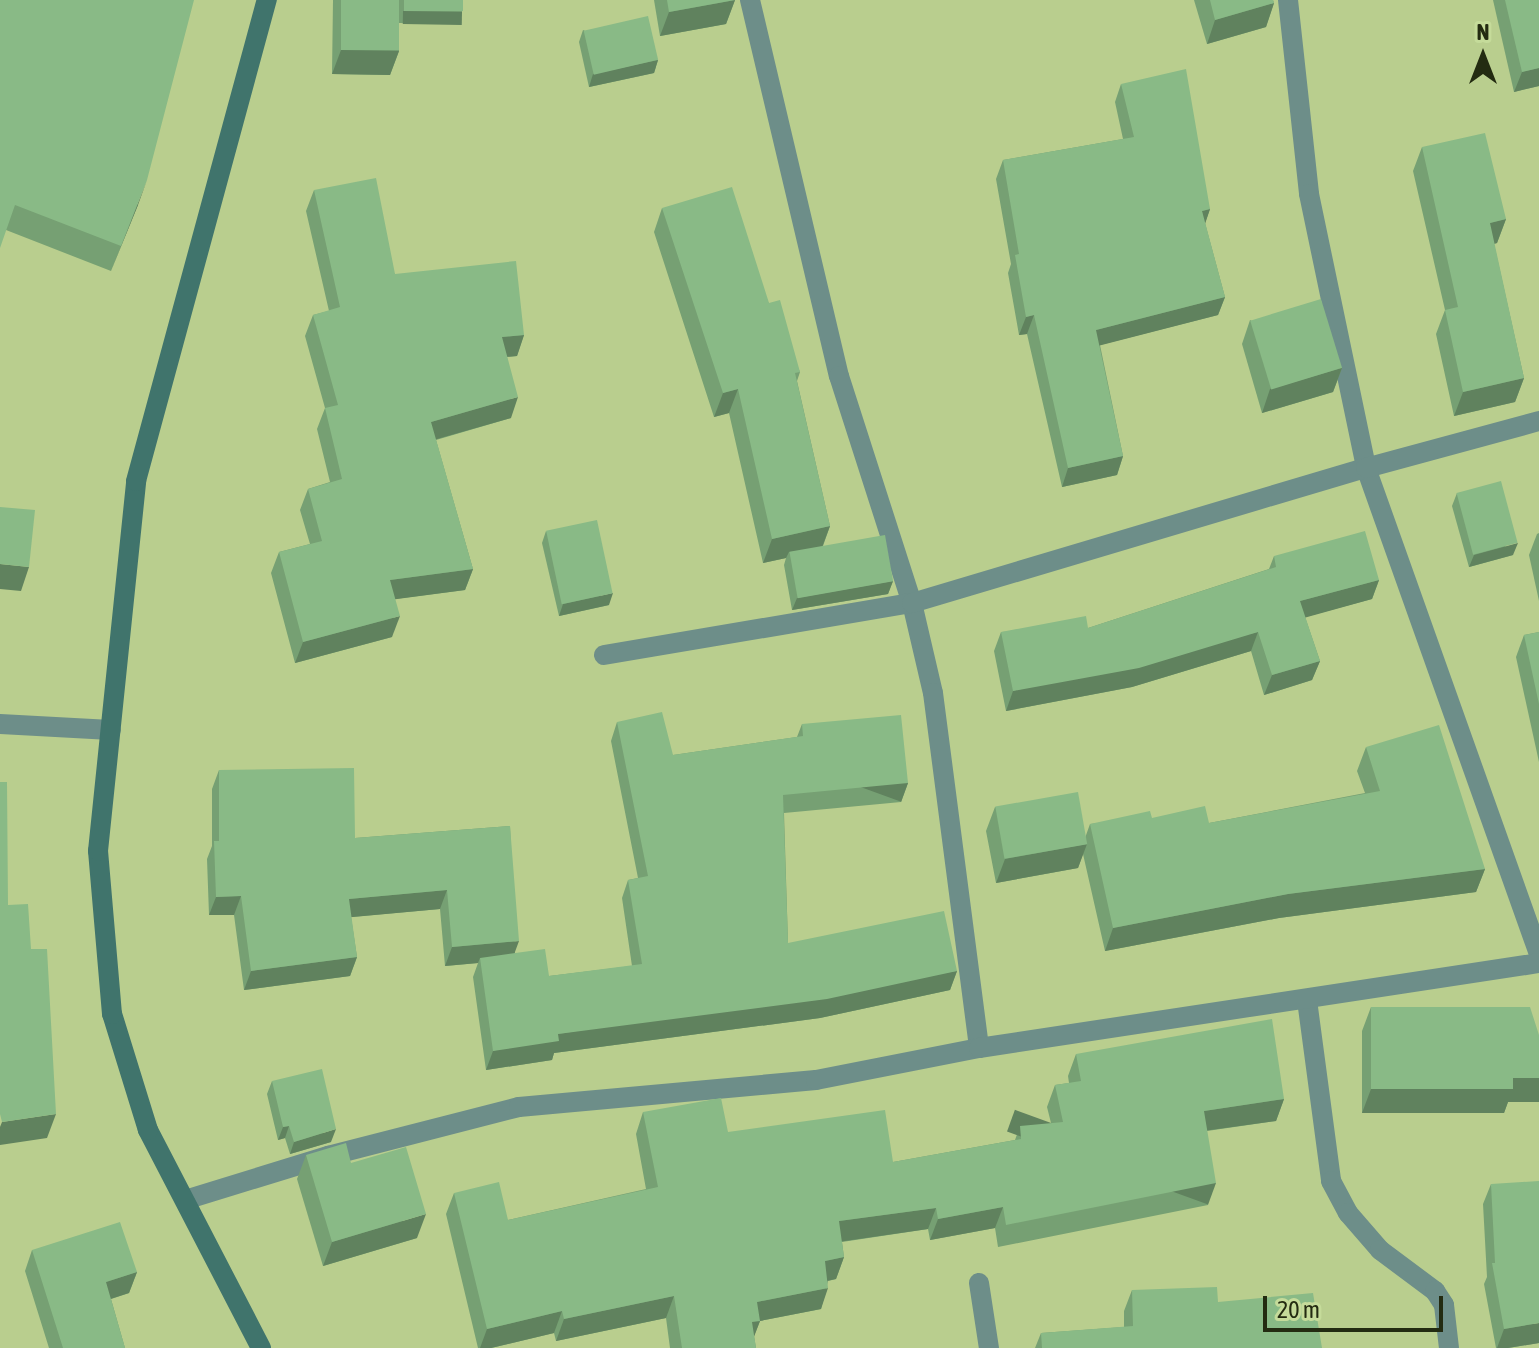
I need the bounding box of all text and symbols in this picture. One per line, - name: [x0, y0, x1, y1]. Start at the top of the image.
- north arrow: [1443, 16, 1523, 96]
- text: N: [1477, 19, 1489, 45]
- scale bar: [1267, 1280, 1447, 1330]
- text: 20 m: [1277, 1296, 1320, 1323]

